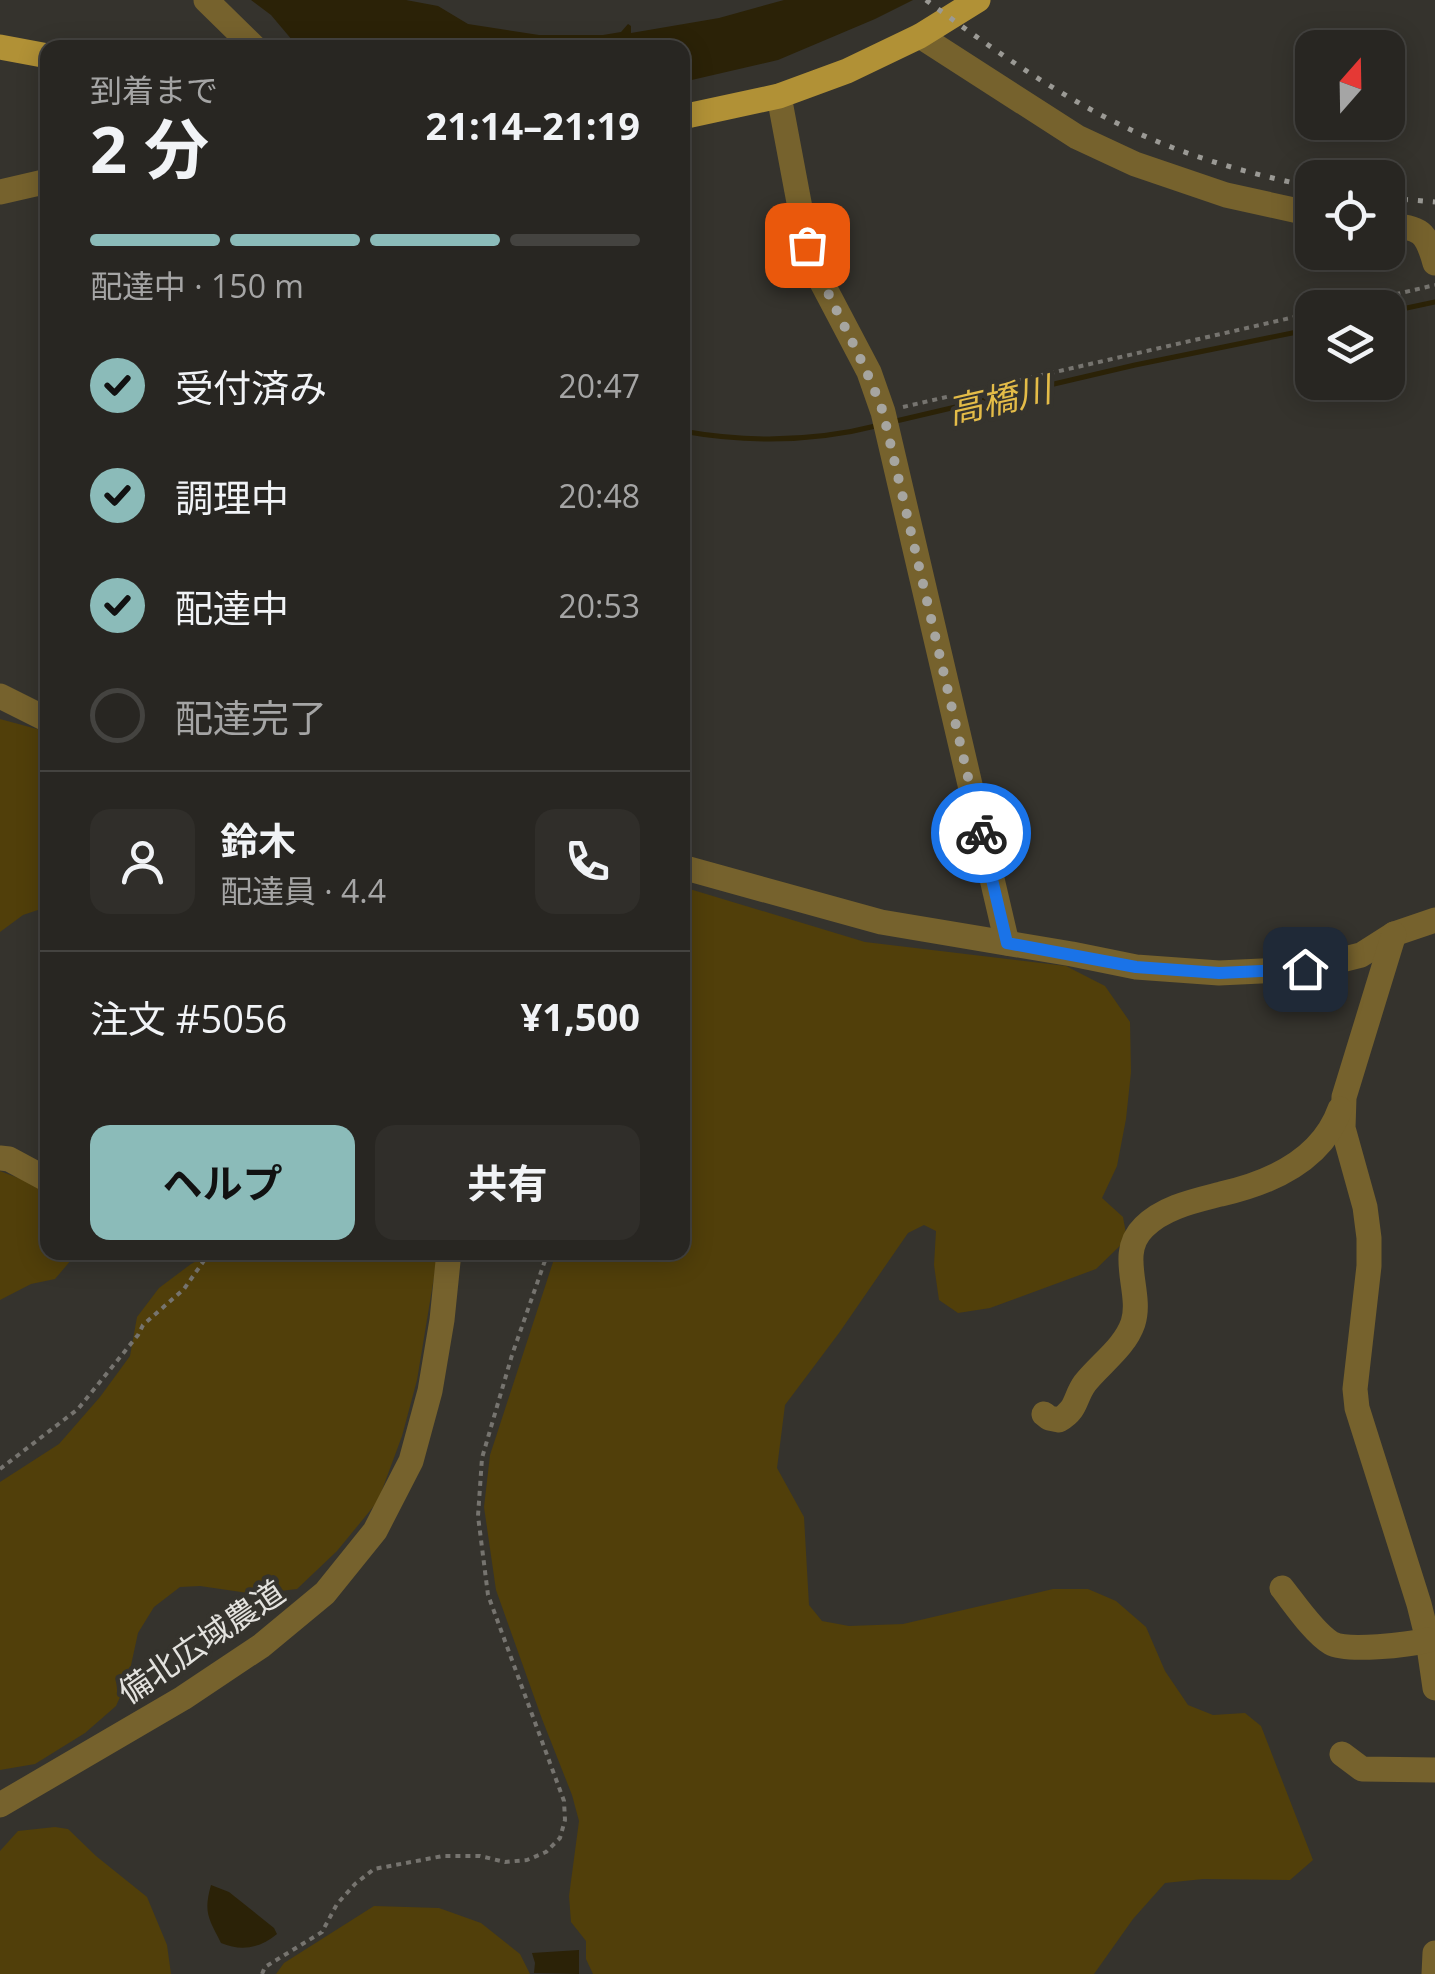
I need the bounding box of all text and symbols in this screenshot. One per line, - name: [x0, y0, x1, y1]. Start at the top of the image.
- north arrow: [1295, 30, 1405, 140]
- map controls: [1295, 30, 1405, 400]
- text: 到着まで: [90, 68, 218, 111]
- text: 21:14–21:19: [426, 99, 640, 151]
- text: 2 分: [90, 104, 209, 192]
- button: locate: [1295, 160, 1405, 270]
- pin: [765, 203, 850, 288]
- icon: bag: [780, 218, 835, 273]
- text: 配達中 · 150 m: [90, 264, 304, 307]
- button: layers: [1295, 290, 1405, 400]
- icon: check: [90, 358, 145, 413]
- text: 受付済み: [175, 361, 327, 413]
- water label: 高橋川: [943, 363, 1059, 434]
- text: 20:47: [558, 364, 640, 407]
- icon: check: [90, 468, 145, 523]
- text: 調理中: [175, 471, 289, 523]
- text: 20:48: [558, 474, 640, 517]
- icon: check: [90, 578, 145, 633]
- text: 配達中: [175, 581, 289, 633]
- text: 20:53: [558, 584, 640, 627]
- text: 配達完了: [175, 691, 327, 743]
- courier: [931, 783, 1031, 883]
- icon: bike: [954, 806, 1009, 861]
- button: person: [90, 809, 195, 914]
- button: phone: [535, 809, 640, 914]
- text: 鈴木: [220, 814, 296, 866]
- text: 配達員 · 4.4: [220, 869, 386, 912]
- pin: [1263, 927, 1348, 1012]
- icon: home: [1278, 942, 1333, 997]
- text: ¥1,500: [521, 990, 640, 1042]
- text: 注文 #5056: [90, 992, 287, 1044]
- button: ヘルプ: [90, 1125, 355, 1240]
- button: 共有: [375, 1125, 640, 1240]
- street label: 備北広域農道: [109, 1569, 293, 1713]

